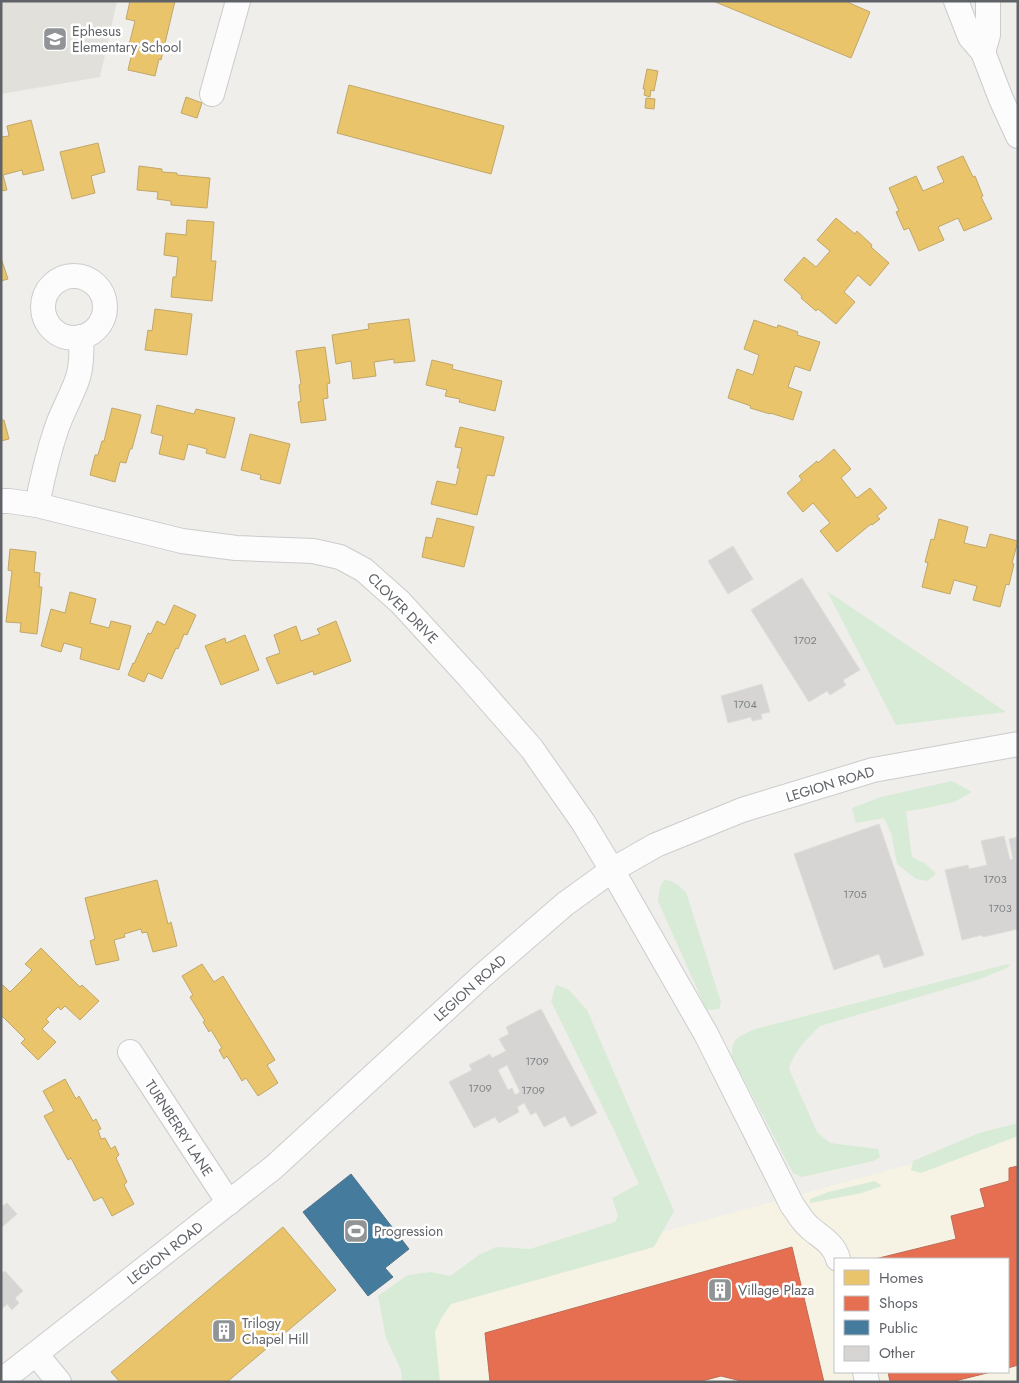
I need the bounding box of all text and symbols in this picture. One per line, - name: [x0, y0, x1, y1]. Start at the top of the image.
- place label: Ephesus Elementary School: [72, 21, 182, 57]
- school or university icon: Ephesus Elementary School: [42, 26, 68, 52]
- street label: CLOVER DRIVE: [363, 568, 443, 648]
- house number: 1702: [793, 632, 817, 648]
- house number: 1704: [733, 696, 757, 712]
- street label: LEGION ROAD: [783, 761, 877, 807]
- house number: 1703: [983, 871, 1007, 887]
- house number: 1705: [843, 886, 867, 902]
- house number: 1703: [988, 900, 1012, 916]
- street label: LEGION ROAD: [429, 950, 511, 1026]
- house number: 1709: [525, 1053, 549, 1069]
- street label: TURNBERRY LANE: [140, 1076, 218, 1180]
- house number: 1709: [468, 1080, 492, 1096]
- house number: 1709: [521, 1082, 545, 1098]
- street label: LEGION ROAD: [123, 1217, 207, 1289]
- sports icon: Progression: [343, 1218, 369, 1244]
- place label: Progression: [374, 1221, 443, 1241]
- legend: [834, 1258, 1009, 1373]
- text: Homes: [879, 1267, 923, 1289]
- building icon: Village Plaza: [707, 1277, 733, 1303]
- place label: Village Plaza: [738, 1280, 814, 1300]
- text: Shops: [879, 1292, 918, 1314]
- place label: Trilogy Chapel Hill: [242, 1313, 308, 1349]
- text: Public: [879, 1317, 918, 1339]
- building icon: Trilogy Chapel Hill: [211, 1318, 237, 1344]
- text: Other: [879, 1342, 916, 1364]

